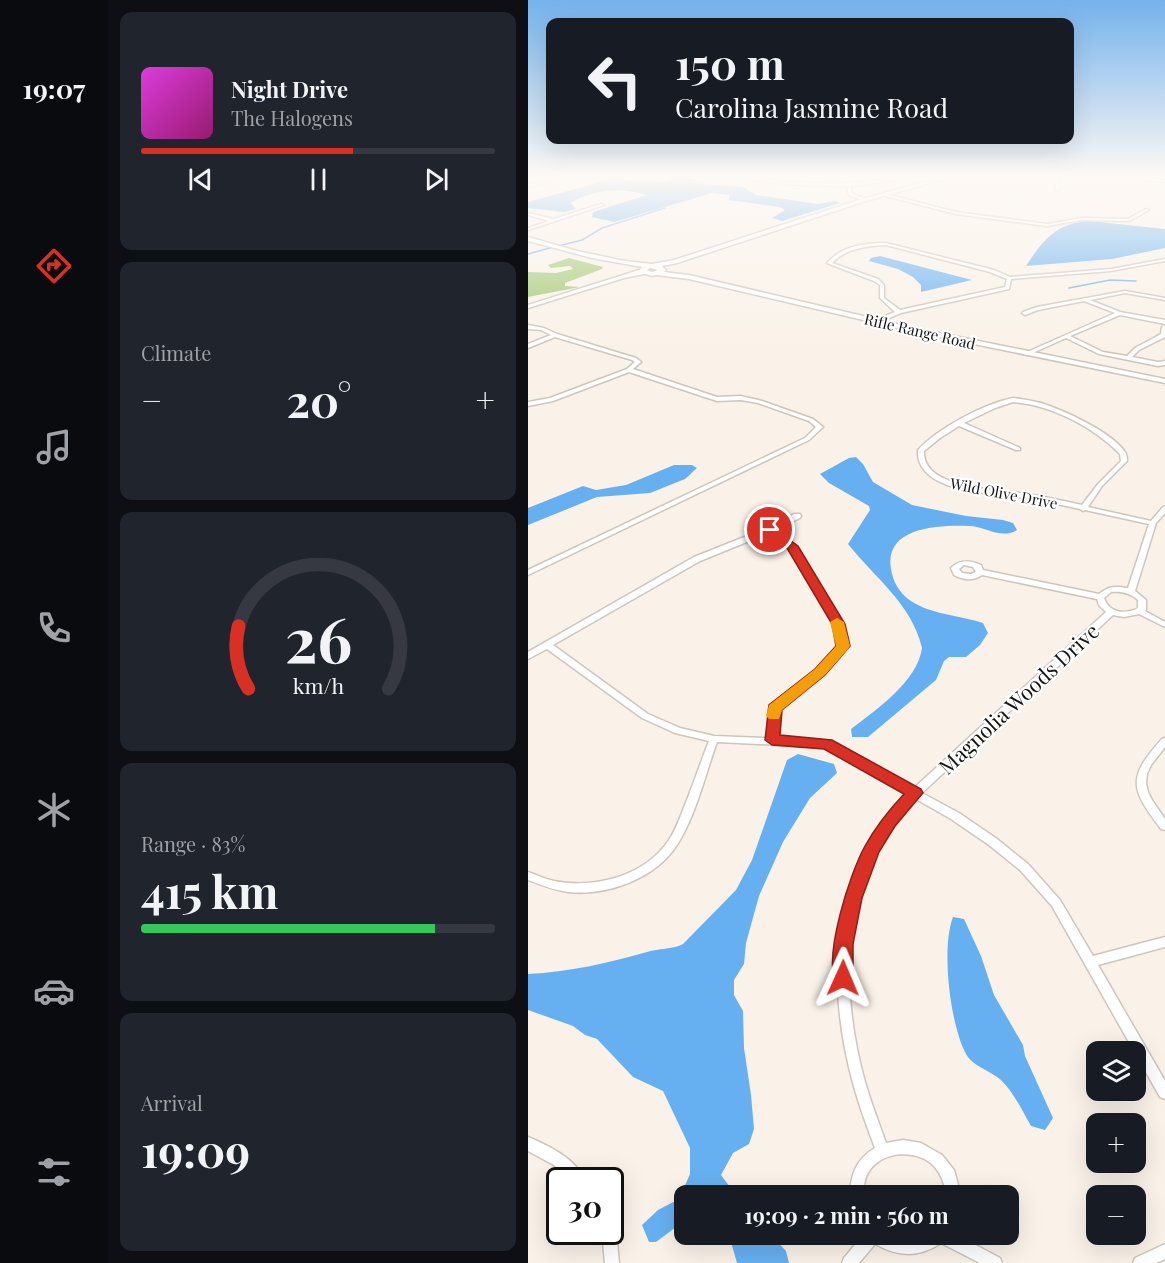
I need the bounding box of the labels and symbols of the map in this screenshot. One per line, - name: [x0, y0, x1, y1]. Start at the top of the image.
- street label: Rifle Range Road: [862, 308, 978, 354]
- street label: Wild Olive Drive: [948, 473, 1059, 513]
- pin: [744, 504, 795, 555]
- street label: Magnolia Woods Drive: [932, 616, 1104, 780]
- position arrow: [811, 946, 875, 1010]
- speed limit sign: 30: [546, 1167, 624, 1245]

